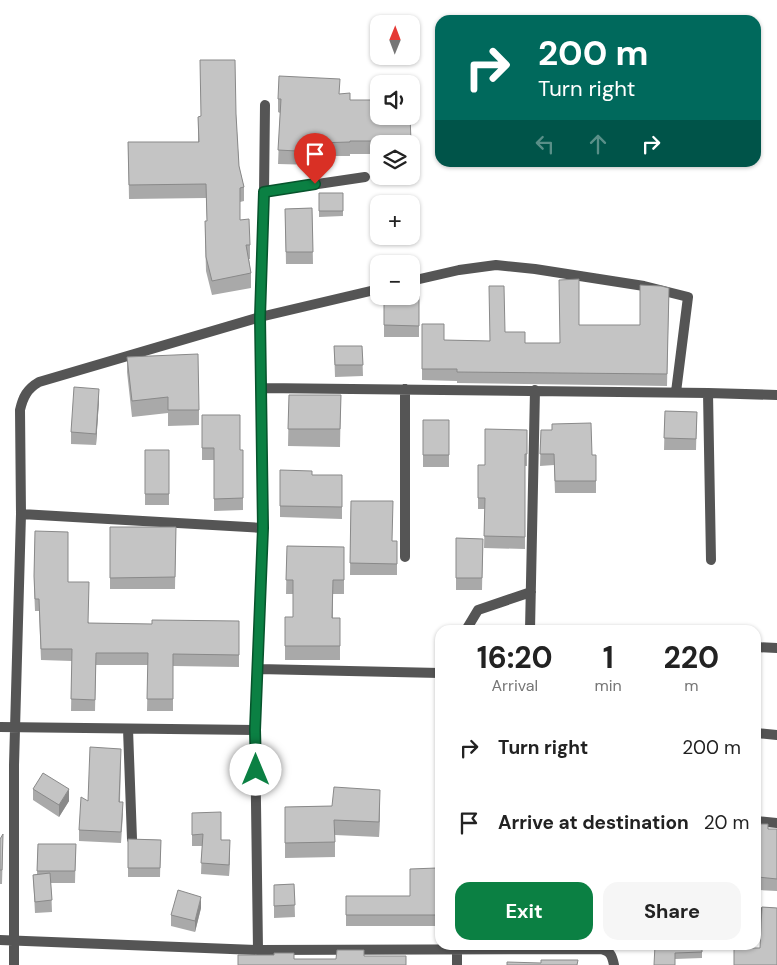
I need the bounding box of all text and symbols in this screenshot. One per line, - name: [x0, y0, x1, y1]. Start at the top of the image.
- north arrow: [370, 15, 420, 65]
- map controls: [370, 15, 420, 305]
- text: 200 m: [538, 30, 649, 76]
- icon: right: [455, 35, 520, 100]
- text: Turn right: [538, 74, 635, 103]
- button: sound: [370, 75, 420, 125]
- icon: left: [531, 130, 559, 158]
- icon: ahead: [584, 130, 612, 158]
- icon: right: [637, 130, 665, 158]
- pin: [294, 133, 336, 184]
- button: layers: [370, 135, 420, 185]
- icon: arrive: [301, 140, 329, 168]
- button: +: [370, 195, 420, 245]
- button: −: [370, 255, 420, 305]
- text: 16:20: [477, 638, 553, 677]
- text: 1: [603, 638, 614, 677]
- text: 220: [664, 638, 719, 677]
- text: Arrival: [491, 675, 538, 696]
- text: min: [594, 675, 622, 696]
- text: m: [684, 675, 698, 696]
- icon: right: [455, 734, 483, 762]
- text: Turn right: [498, 735, 588, 760]
- text: 200 m: [682, 735, 741, 760]
- position arrow: [229, 743, 281, 795]
- icon: arrive: [455, 809, 483, 837]
- text: Arrive at destination: [498, 810, 689, 835]
- text: 20 m: [704, 810, 750, 835]
- button: Exit: [455, 882, 593, 940]
- button: Share: [603, 882, 741, 940]

